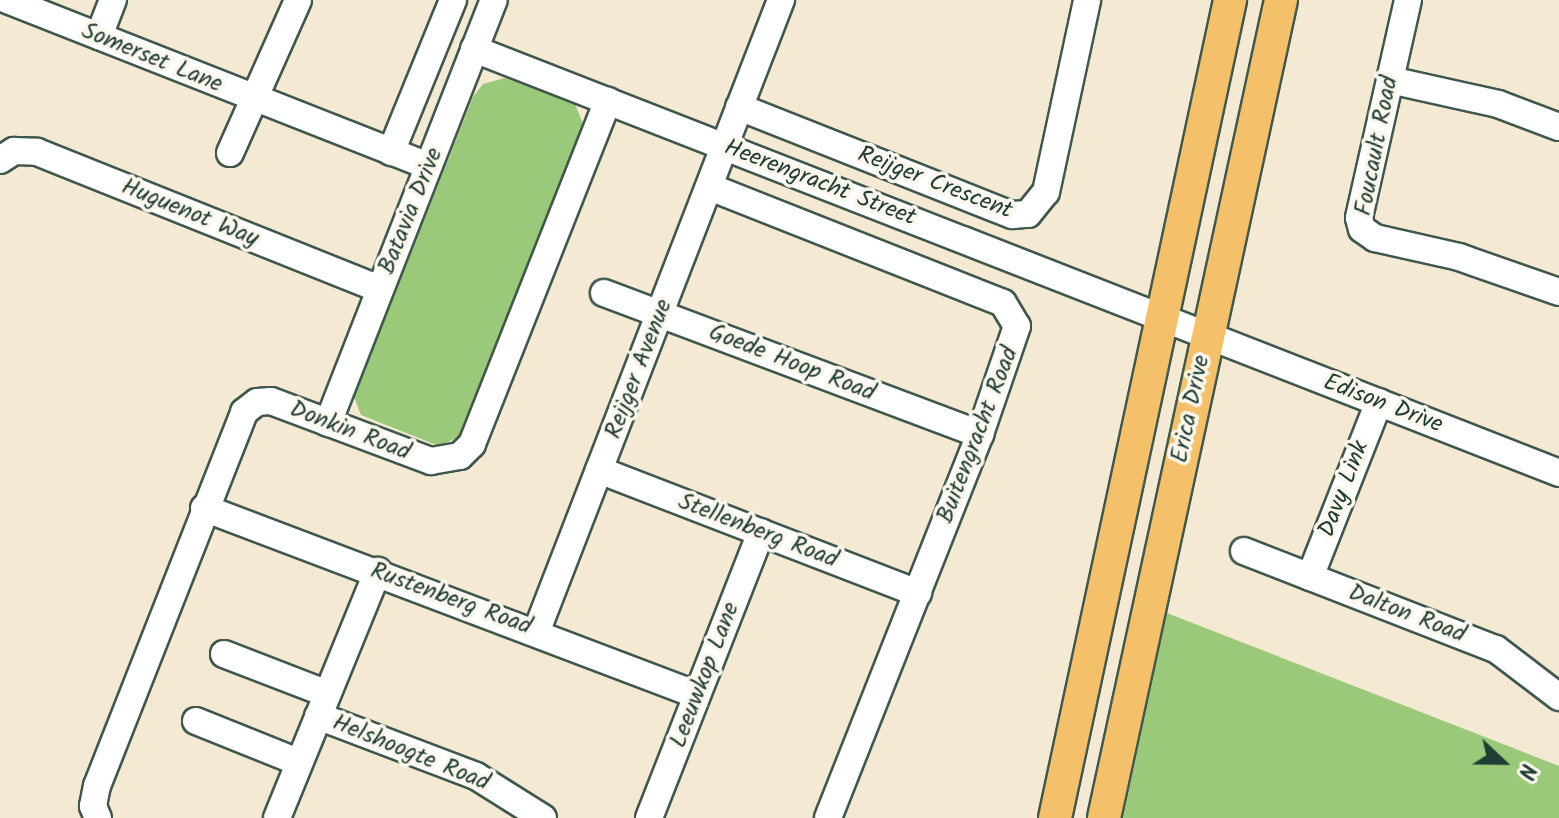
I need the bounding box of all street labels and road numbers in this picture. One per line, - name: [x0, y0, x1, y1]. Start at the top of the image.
- street label: Somerset Lane: [77, 17, 227, 99]
- street label: Foucault Road: [1349, 74, 1405, 218]
- street label: Heerengracht Street: [720, 133, 920, 233]
- street label: Reijger Crescent: [854, 140, 1016, 226]
- street label: Batavia Drive: [373, 144, 449, 278]
- street label: Huguenot Way: [117, 172, 263, 254]
- street label: Reijger Avenue: [599, 295, 679, 443]
- street label: Goede Hoop Road: [705, 318, 879, 408]
- street label: Buitengracht Road: [931, 343, 1025, 527]
- street label: Erica Drive: [1166, 353, 1216, 465]
- street label: Edison Drive: [1319, 368, 1447, 440]
- street label: Donkin Road: [286, 395, 414, 467]
- street label: Davy Link: [1313, 437, 1375, 541]
- street label: Stellenberg Road: [674, 487, 842, 575]
- street label: Rustenberg Road: [367, 557, 535, 641]
- street label: Dalton Road: [1344, 578, 1470, 650]
- street label: Leeuwkop Lane: [664, 598, 746, 752]
- street label: Helshoogte Road: [328, 708, 494, 798]

